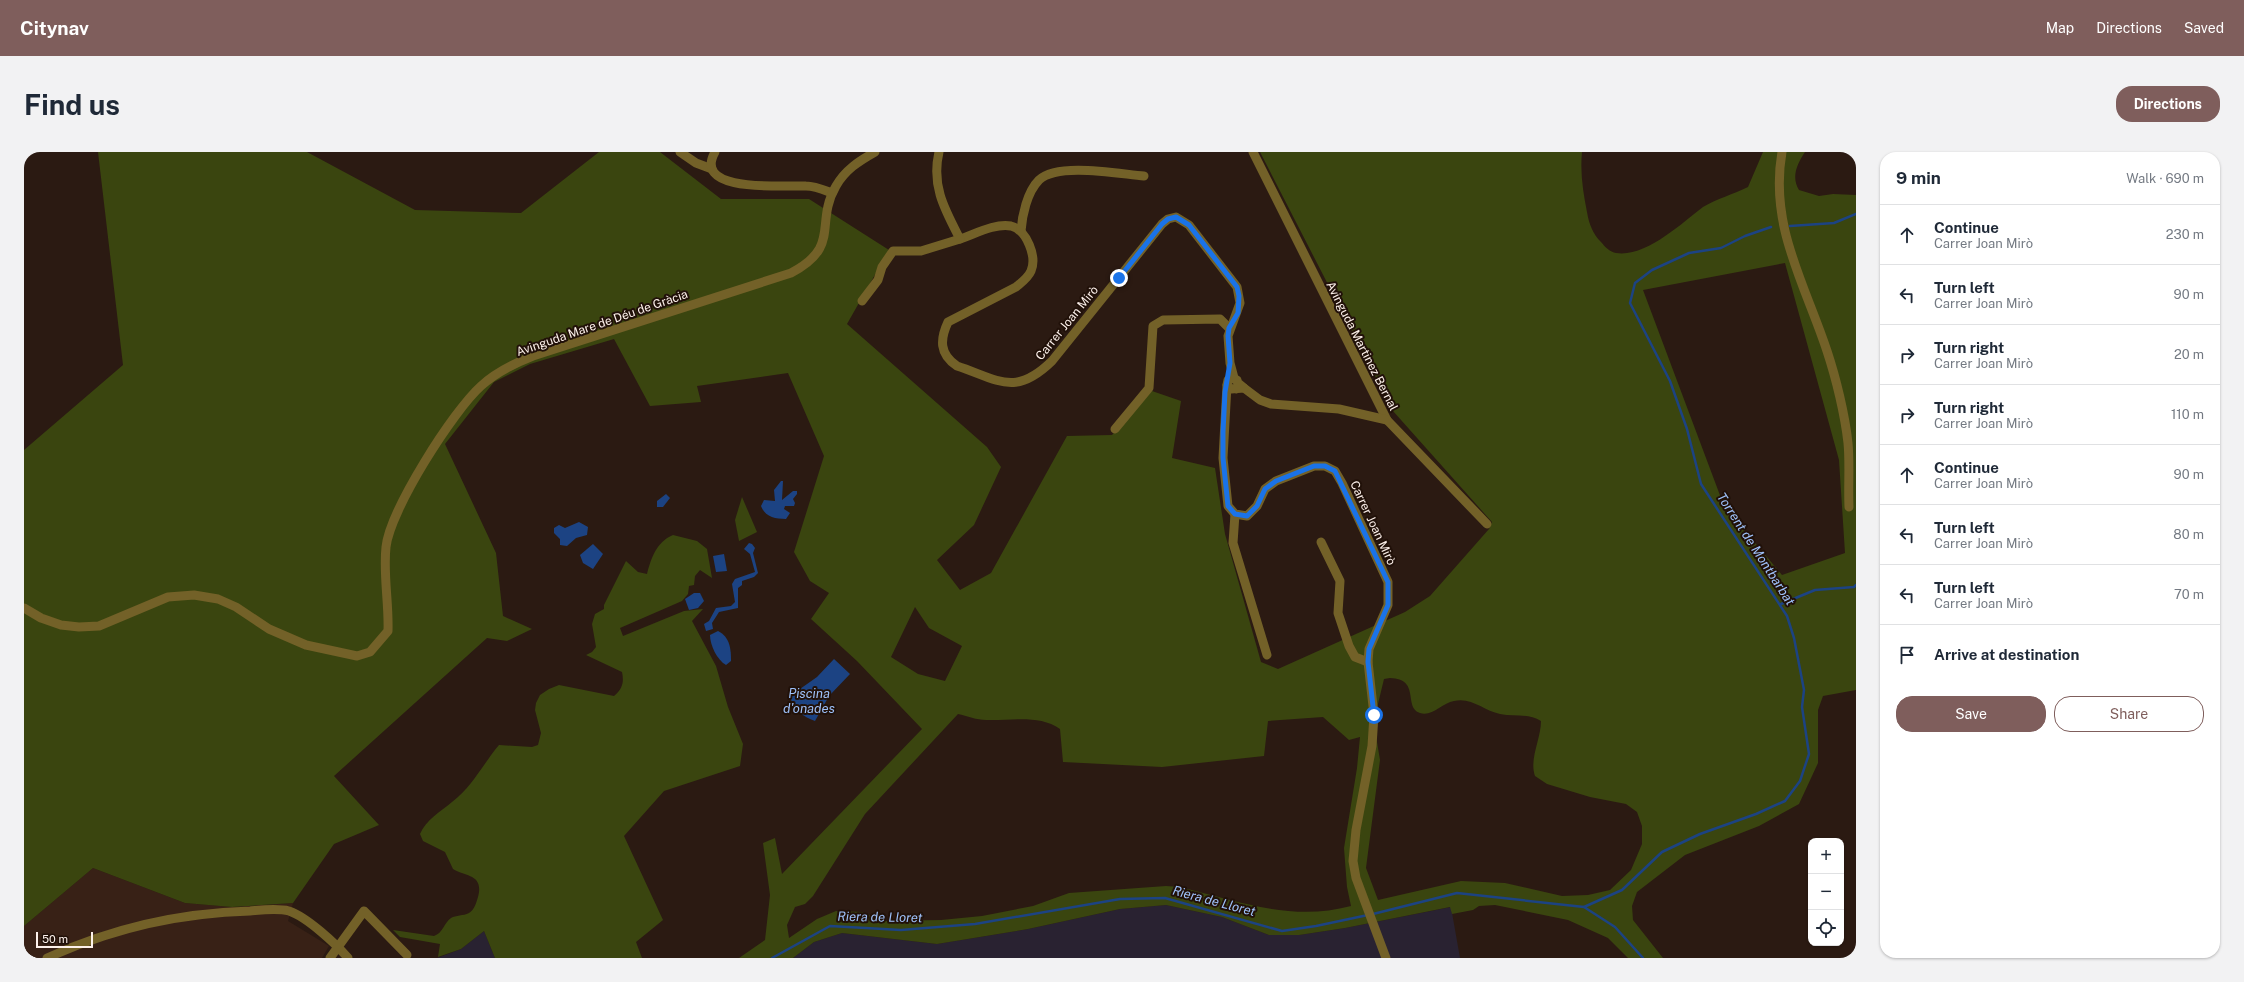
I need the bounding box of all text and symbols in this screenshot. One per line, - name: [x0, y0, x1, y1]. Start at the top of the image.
- text: Citynav: [20, 17, 89, 39]
- text: Map: [2046, 20, 2074, 36]
- text: Directions: [2096, 20, 2162, 36]
- text: Saved: [2184, 20, 2224, 36]
- button: Directions: [2116, 86, 2220, 122]
- text: Find us: [24, 88, 120, 121]
- text: 9 min: [1896, 168, 1941, 188]
- text: Walk · 690 m: [2126, 171, 2204, 186]
- text: Continue: [1934, 219, 1999, 236]
- icon: ahead: [1896, 224, 1918, 246]
- text: 230 m: [2166, 227, 2204, 242]
- text: Carrer Joan Mirò: [1934, 236, 2033, 251]
- route end: [1110, 269, 1128, 287]
- street label: Avinguda Martinez Bernal: [1323, 279, 1401, 413]
- text: Turn left: [1934, 279, 1995, 296]
- street label: Carrer Joan Mirò: [1033, 283, 1101, 363]
- icon: left: [1896, 284, 1918, 306]
- street label: Avinguda Mare de Déu de Gràcia: [514, 287, 690, 359]
- text: 90 m: [2174, 287, 2204, 302]
- text: Carrer Joan Mirò: [1934, 296, 2033, 311]
- text: Turn right: [1934, 339, 2004, 356]
- icon: right: [1896, 344, 1918, 366]
- text: 20 m: [2174, 347, 2204, 362]
- text: Carrer Joan Mirò: [1934, 356, 2033, 371]
- text: Turn right: [1934, 399, 2004, 416]
- icon: right: [1896, 404, 1918, 426]
- text: 110 m: [2171, 407, 2204, 422]
- text: Carrer Joan Mirò: [1934, 416, 2033, 431]
- text: Continue: [1934, 459, 1999, 476]
- icon: ahead: [1896, 464, 1918, 486]
- text: 90 m: [2174, 467, 2204, 482]
- text: Carrer Joan Mirò: [1934, 476, 2033, 491]
- street label: Carrer Joan Mirò: [1347, 479, 1399, 568]
- water label: Torrent de Montbarbat: [1714, 490, 1798, 608]
- text: Turn left: [1934, 519, 1995, 536]
- icon: left: [1896, 524, 1918, 546]
- text: 80 m: [2173, 527, 2204, 542]
- text: Carrer Joan Mirò: [1934, 536, 2033, 551]
- text: Turn left: [1934, 579, 1995, 596]
- icon: left: [1896, 584, 1918, 606]
- text: 70 m: [2174, 587, 2204, 602]
- text: Carrer Joan Mirò: [1934, 596, 2033, 611]
- icon: arrive: [1896, 644, 1918, 666]
- text: Arrive at destination: [1934, 646, 2079, 663]
- water label: Piscina d'onades: [783, 686, 835, 716]
- button: Save: [1896, 696, 2046, 732]
- button: Share: [2054, 696, 2204, 732]
- route start: [1365, 706, 1383, 724]
- map controls: [1808, 838, 1844, 946]
- button: +: [1808, 838, 1844, 874]
- button: −: [1808, 874, 1844, 910]
- water label: Riera de Lloret: [1171, 883, 1257, 919]
- water label: Riera de Lloret: [837, 909, 923, 925]
- button: locate: [1808, 910, 1844, 946]
- scale bar: [36, 930, 93, 949]
- text: 50 m: [42, 933, 68, 945]

